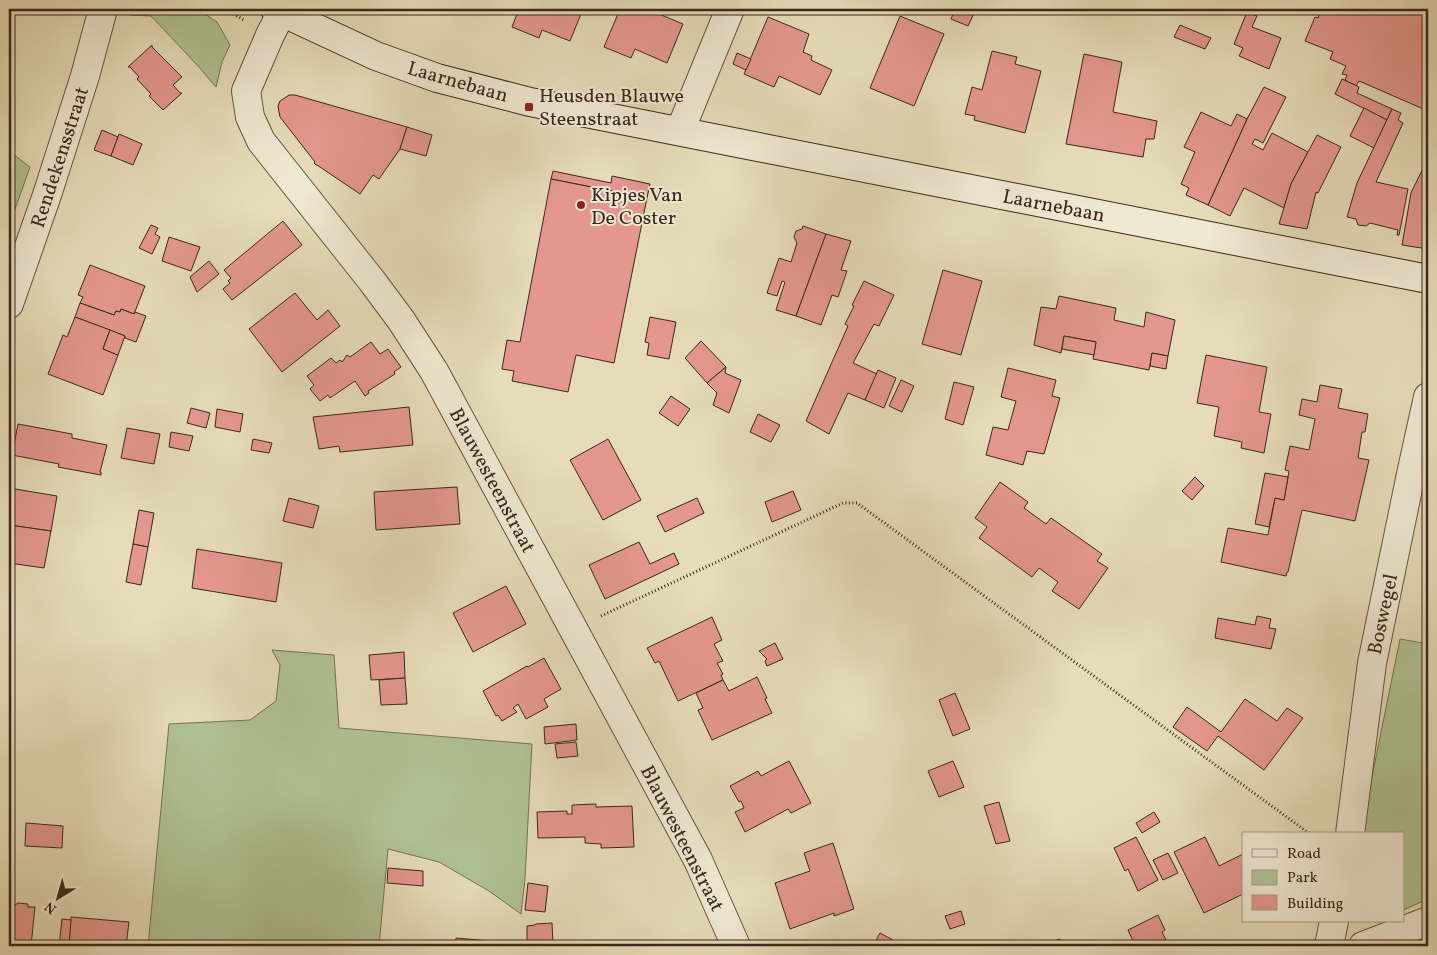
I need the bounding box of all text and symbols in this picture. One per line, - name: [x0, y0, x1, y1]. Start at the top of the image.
- street label: Laarnebaan: [404, 55, 511, 111]
- place label: Heusden Blauwe Steenstraat: [539, 83, 684, 134]
- street label: Rendekensstraat: [25, 84, 97, 232]
- marker: Heusden Blauwe Steenstraat: [523, 101, 535, 113]
- place label: Kipjes Van De Coster: [591, 182, 683, 233]
- street label: Laarnebaan: [1000, 183, 1107, 231]
- marker: Kipjes Van De Coster: [575, 199, 587, 211]
- street label: Blauwesteenstraat: [441, 403, 541, 558]
- street label: Boswegel: [1362, 572, 1406, 657]
- street label: Blauwesteenstraat: [632, 761, 730, 917]
- legend: [1242, 832, 1404, 922]
- text: Road: [1287, 844, 1321, 865]
- text: Park: [1287, 868, 1318, 889]
- north arrow: [32, 872, 82, 922]
- text: Building: [1287, 894, 1344, 915]
- text: N: [41, 897, 61, 918]

